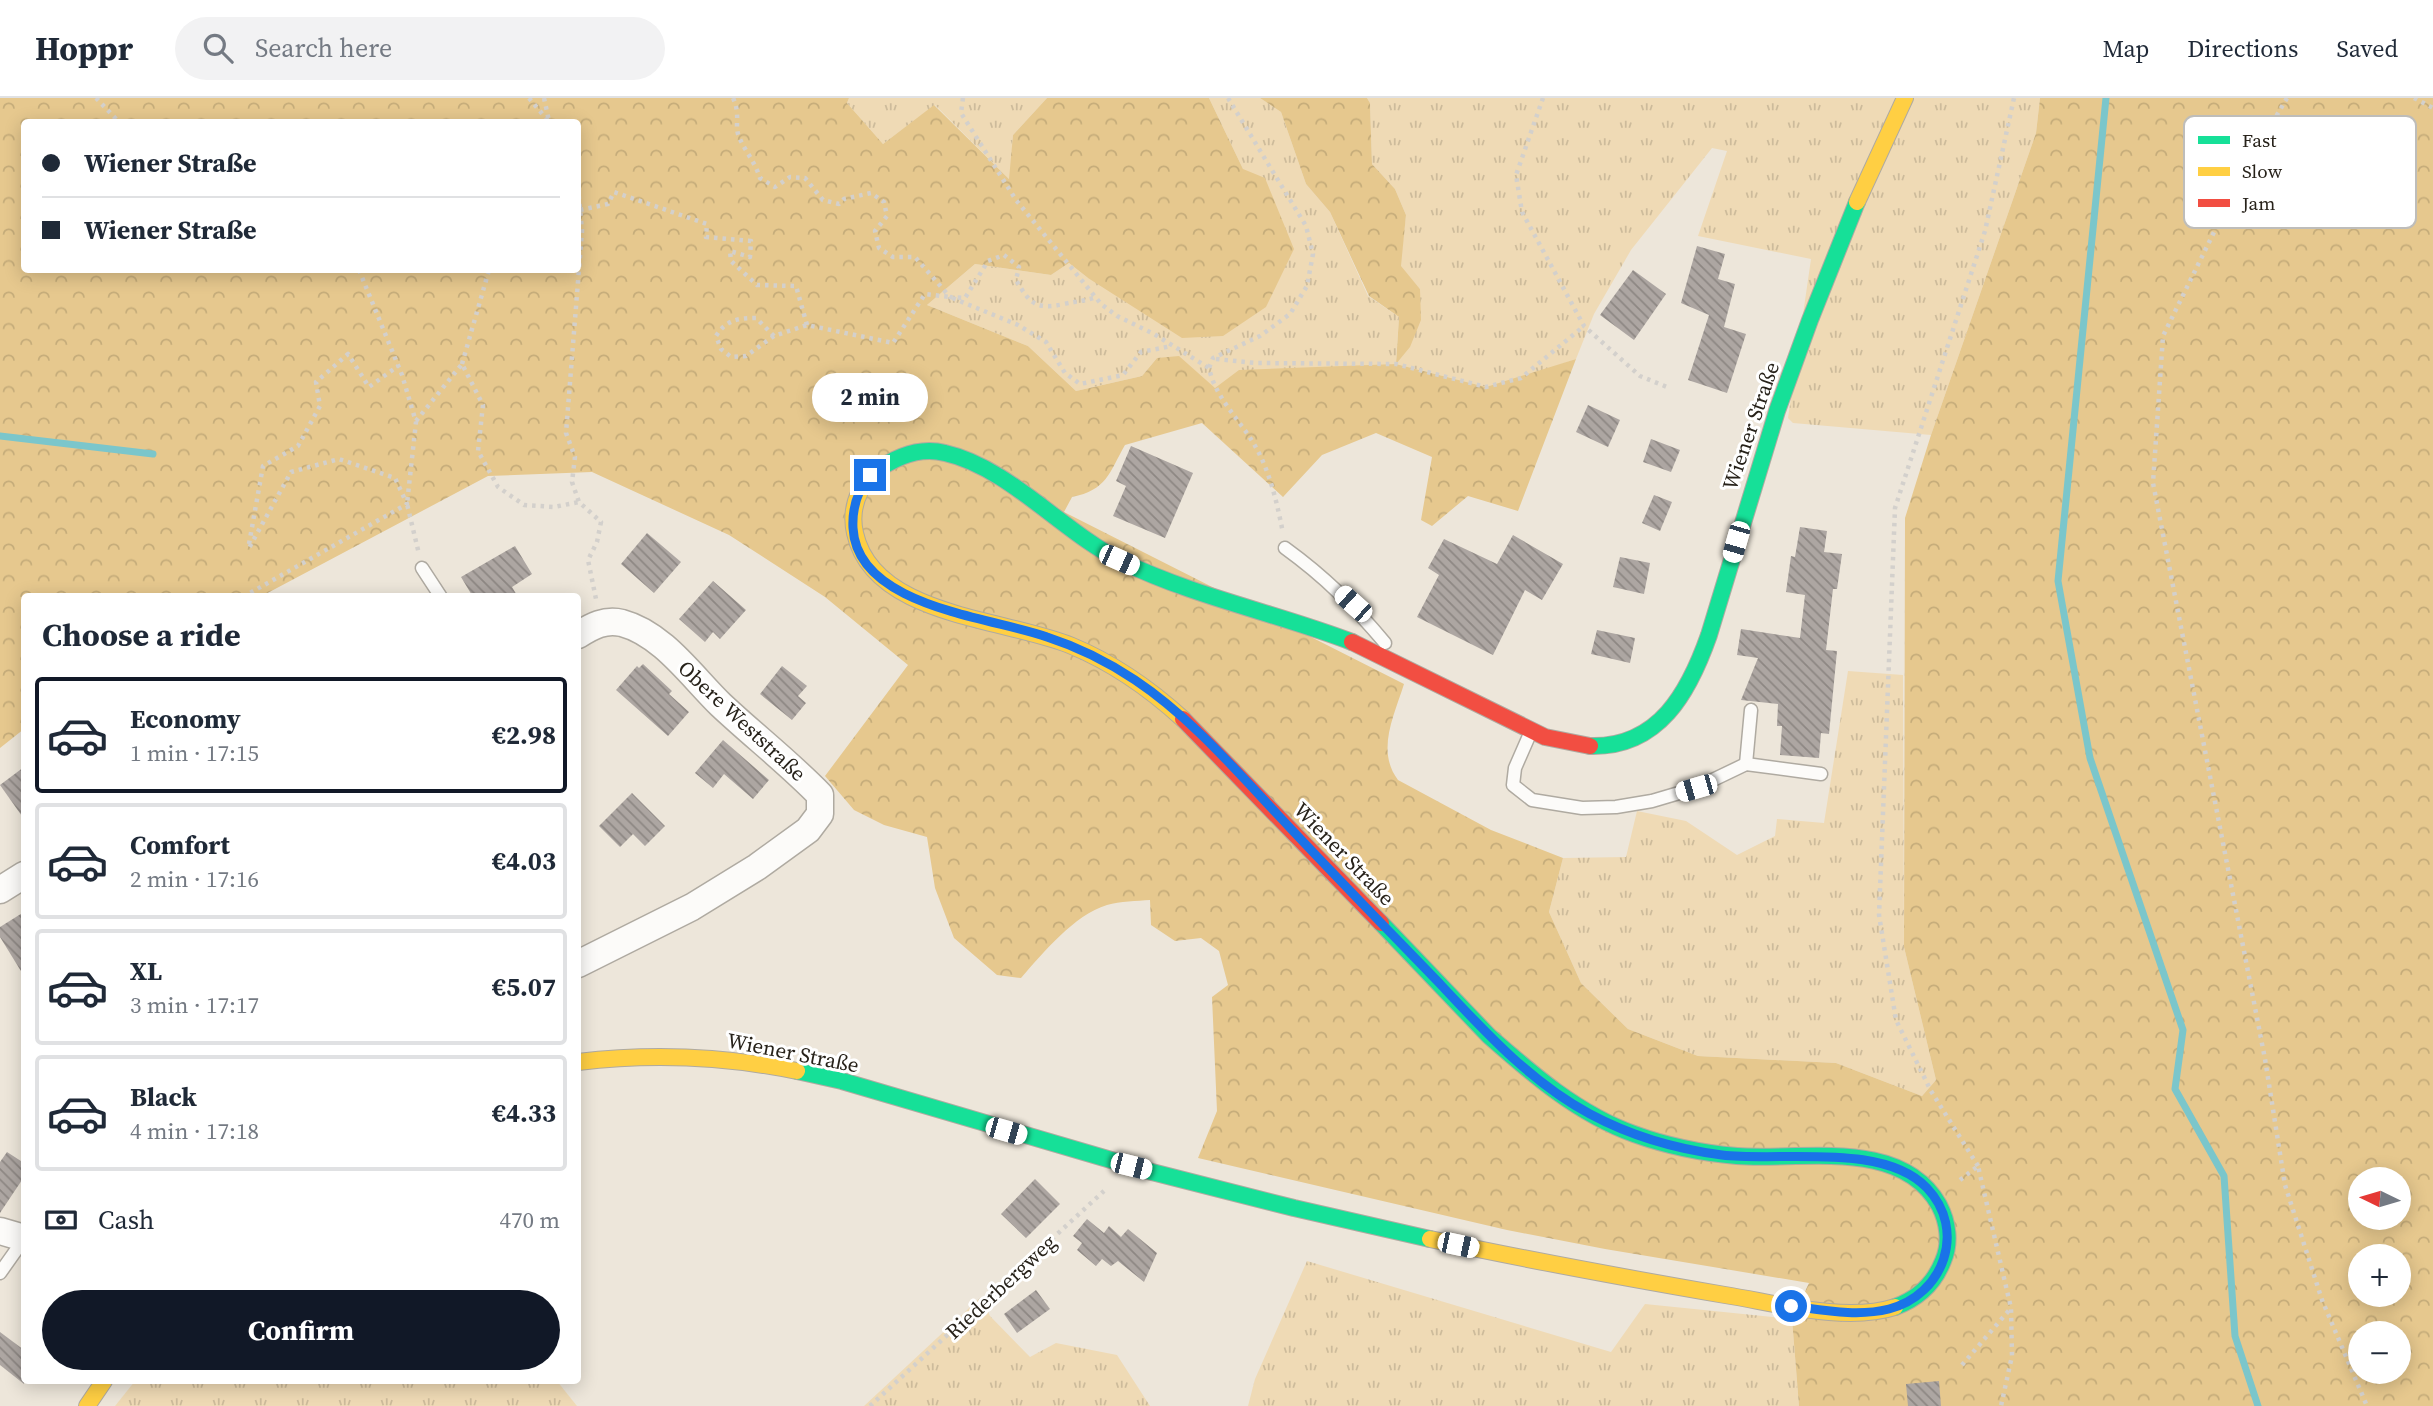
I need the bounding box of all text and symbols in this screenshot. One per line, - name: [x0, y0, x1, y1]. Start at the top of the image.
- search box: [175, 17, 665, 80]
- text: Hoppr: [35, 26, 133, 71]
- icon: search: [199, 29, 237, 67]
- text: Search here: [255, 30, 392, 66]
- text: Map: [2102, 32, 2149, 65]
- text: Directions: [2187, 32, 2298, 65]
- text: Saved: [2336, 32, 2398, 65]
- legend: [2184, 116, 2416, 228]
- text: Fast: [2242, 127, 2277, 153]
- text: Wiener Straße: [84, 145, 257, 181]
- text: Slow: [2242, 158, 2283, 184]
- text: Jam: [2241, 190, 2275, 216]
- text: Wiener Straße: [84, 212, 257, 248]
- street label: Wiener Straße: [1715, 358, 1786, 494]
- callout: 2 min: [812, 374, 928, 422]
- text: 2 min: [840, 381, 900, 413]
- route end: [854, 459, 886, 491]
- car: [1721, 519, 1752, 565]
- car: [1096, 542, 1143, 578]
- car: [1331, 582, 1376, 626]
- text: Choose a ride: [42, 613, 241, 657]
- street label: Obere Weststraße: [672, 654, 813, 788]
- text: Economy: [130, 701, 241, 737]
- icon: car: [46, 704, 109, 767]
- text: €2.98: [492, 717, 556, 753]
- text: 1 min · 17:15: [130, 737, 259, 769]
- car: [1673, 772, 1720, 804]
- street label: Wiener Straße: [1287, 795, 1401, 912]
- text: Comfort: [130, 827, 230, 863]
- icon: car: [46, 830, 109, 893]
- text: €4.03: [492, 843, 556, 879]
- text: 2 min · 17:16: [130, 863, 259, 895]
- text: XL: [130, 953, 162, 989]
- icon: car: [46, 956, 109, 1019]
- text: €5.07: [492, 969, 556, 1005]
- text: 3 min · 17:17: [130, 989, 259, 1021]
- street label: Wiener Straße: [725, 1026, 862, 1080]
- text: Black: [130, 1079, 197, 1115]
- icon: car: [46, 1082, 109, 1145]
- text: €4.33: [492, 1095, 556, 1131]
- text: 4 min · 17:18: [130, 1115, 259, 1147]
- car: [983, 1115, 1030, 1147]
- car: [1109, 1151, 1154, 1181]
- north arrow: [2348, 1167, 2412, 1230]
- map controls: [2348, 1167, 2411, 1384]
- icon: cash: [42, 1201, 80, 1239]
- text: Cash: [98, 1202, 154, 1238]
- text: 470 m: [499, 1204, 560, 1236]
- street label: Riederbergweg: [939, 1228, 1062, 1346]
- car: [1436, 1230, 1481, 1260]
- button: +: [2348, 1244, 2411, 1307]
- button: Confirm: [42, 1290, 560, 1370]
- route start: [1775, 1290, 1807, 1322]
- button: −: [2348, 1321, 2411, 1384]

